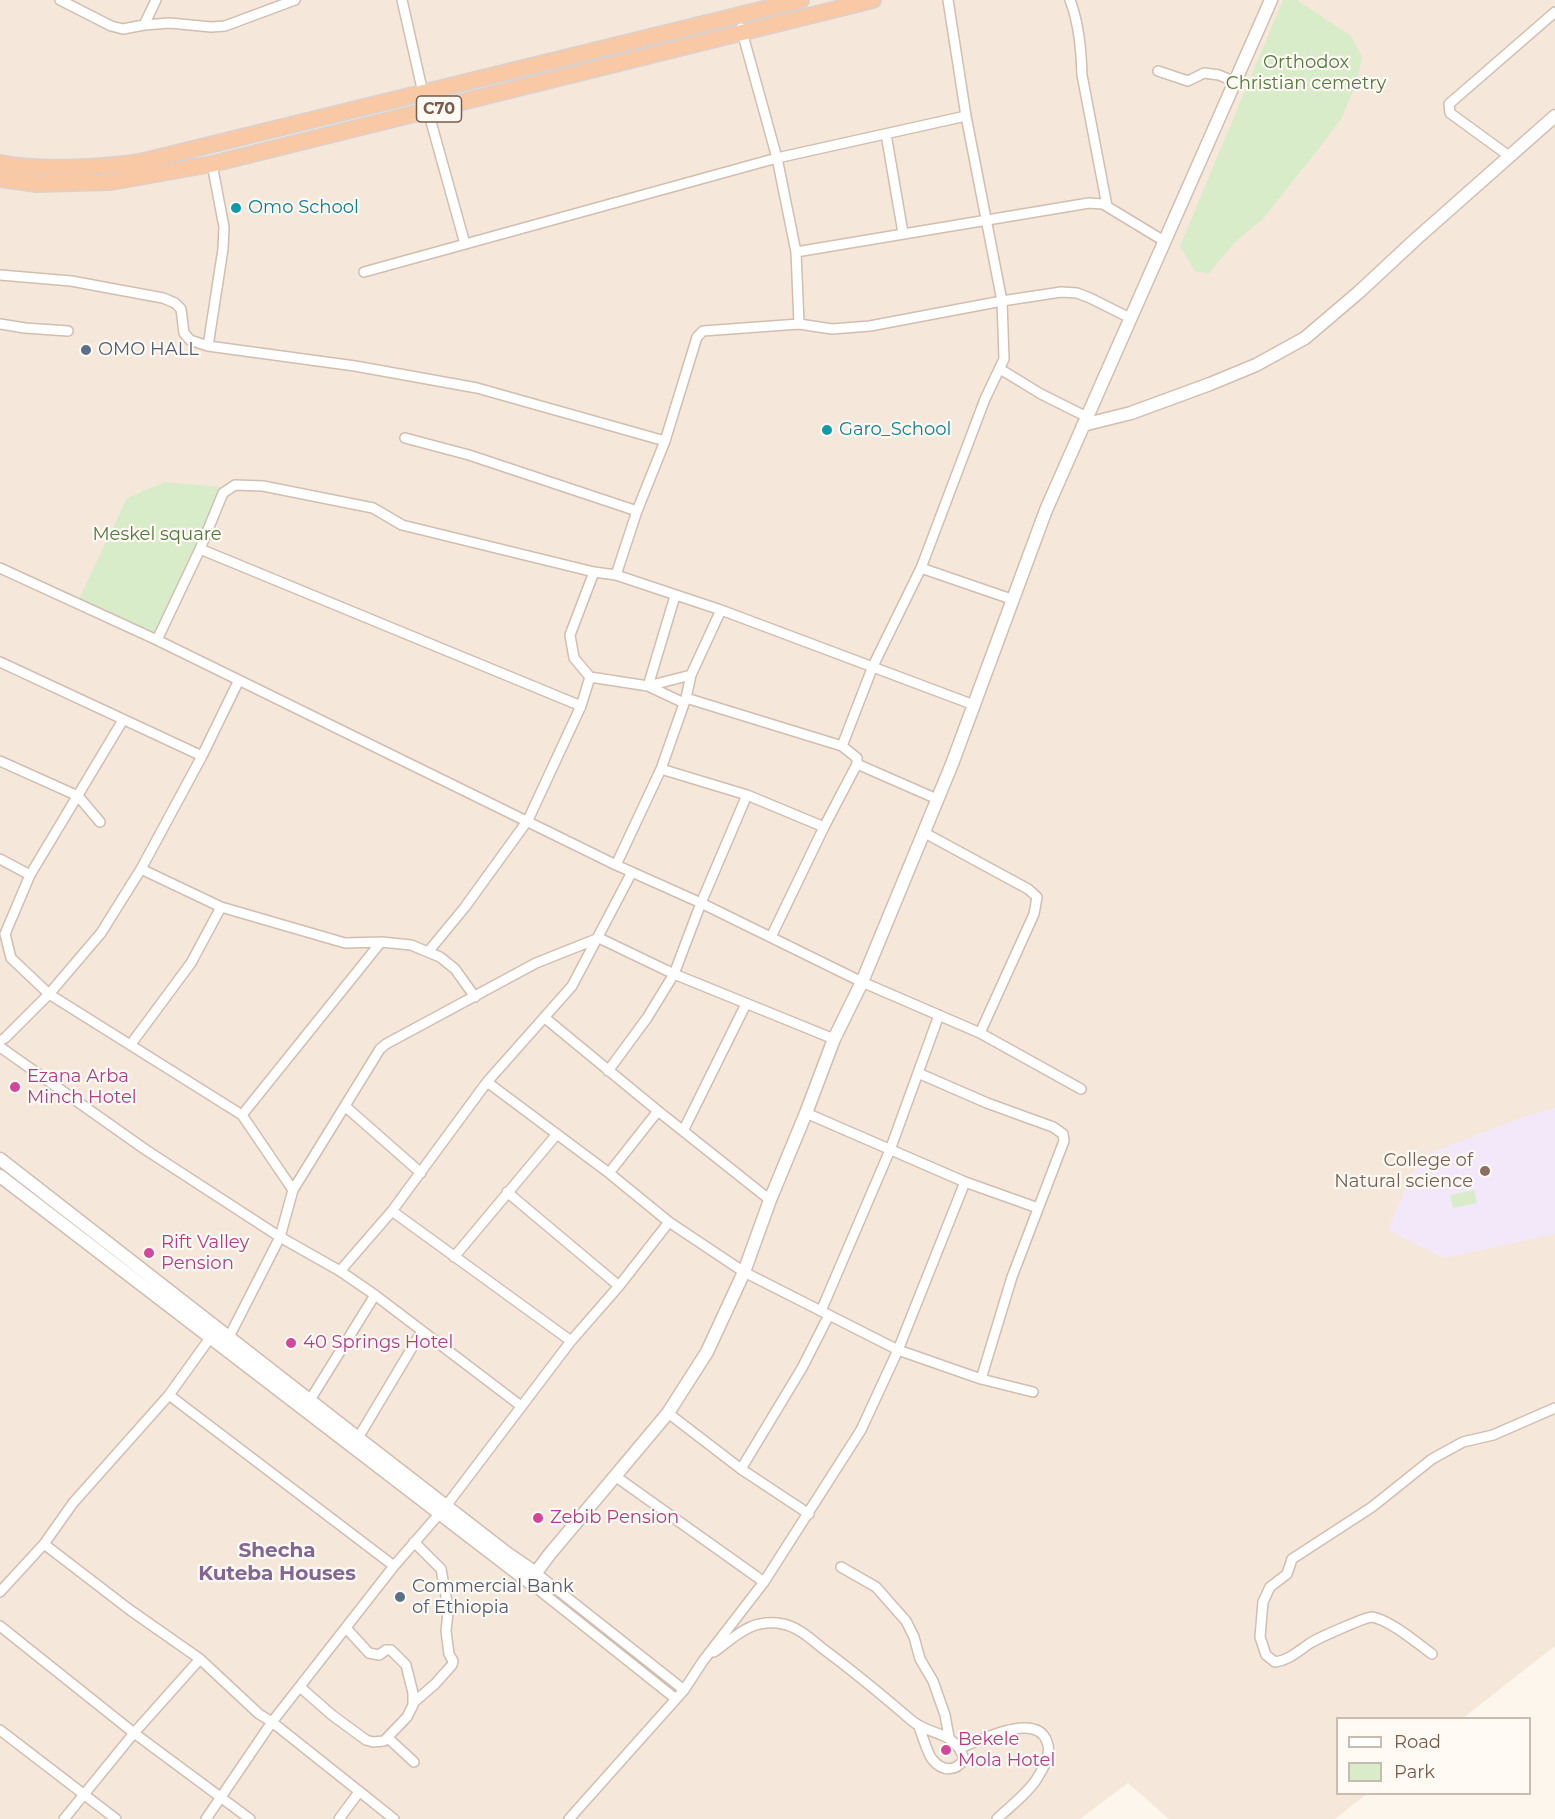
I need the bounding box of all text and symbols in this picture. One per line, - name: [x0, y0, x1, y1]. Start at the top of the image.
- park label: Orthodox Christian cemetry: [1226, 52, 1386, 94]
- road number: C70: [416, 96, 462, 122]
- place label: Omo School: [248, 197, 359, 219]
- marker: Omo School: [229, 201, 243, 215]
- place label: OMO HALL: [98, 339, 199, 361]
- marker: OMO HALL: [79, 343, 93, 357]
- place label: Garo_School: [839, 419, 951, 441]
- marker: Garo_School: [820, 423, 834, 437]
- park label: Meskel square: [92, 524, 222, 546]
- place label: Ezana Arba Minch Hotel: [27, 1066, 137, 1108]
- marker: Ezana Arba Minch Hotel: [8, 1080, 22, 1094]
- place label: College of Natural science: [1334, 1150, 1473, 1192]
- marker: College of Natural science: [1478, 1164, 1492, 1178]
- place label: Rift Valley Pension: [161, 1232, 249, 1274]
- marker: Rift Valley Pension: [142, 1246, 156, 1260]
- place label: 40 Springs Hotel: [303, 1332, 453, 1354]
- marker: 40 Springs Hotel: [284, 1336, 298, 1350]
- place label: Zebib Pension: [550, 1507, 679, 1529]
- marker: Zebib Pension: [531, 1511, 545, 1525]
- district label: Shecha Kuteba Houses: [198, 1539, 356, 1586]
- place label: Commercial Bank of Ethiopia: [412, 1576, 574, 1618]
- marker: Commercial Bank of Ethiopia: [393, 1590, 407, 1604]
- legend: [1336, 1717, 1531, 1795]
- place label: Bekele Mola Hotel: [958, 1729, 1055, 1772]
- text: Road: [1394, 1731, 1441, 1753]
- marker: Bekele Mola Hotel: [939, 1743, 953, 1757]
- text: Park: [1394, 1761, 1435, 1783]

